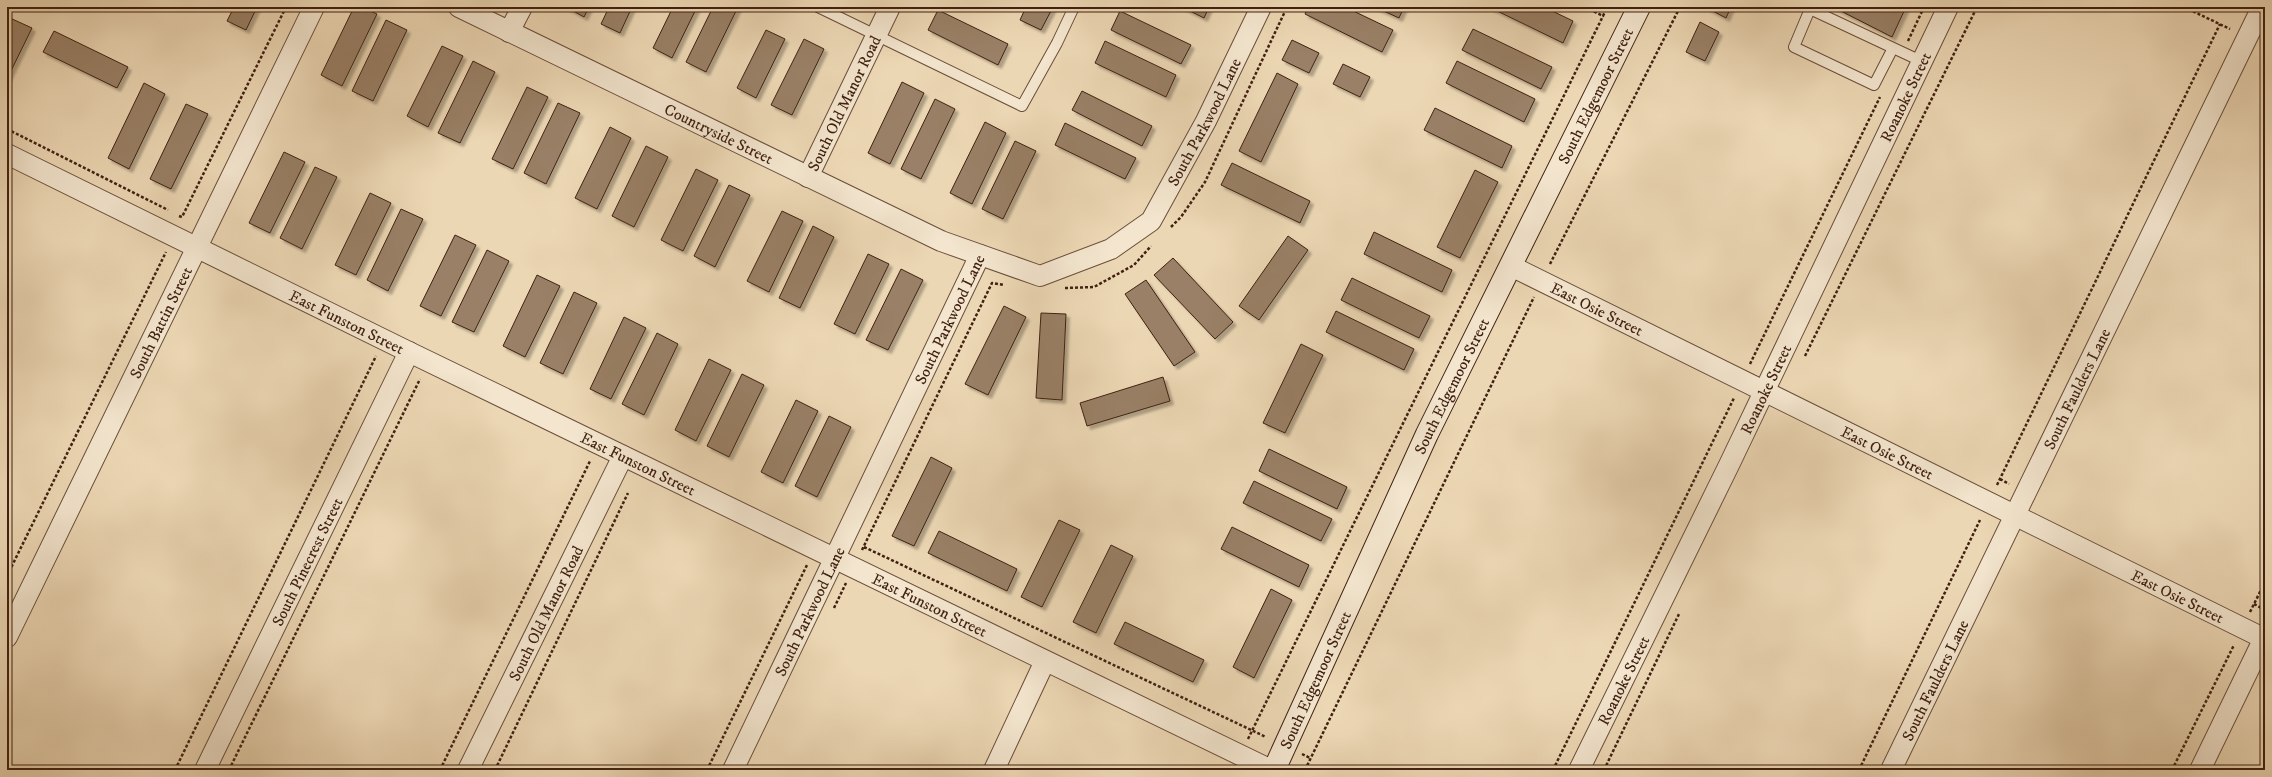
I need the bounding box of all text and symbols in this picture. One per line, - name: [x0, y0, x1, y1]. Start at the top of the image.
- street label: South Edgemoor Street: [1554, 25, 1638, 167]
- street label: South Old Manor Road: [803, 32, 886, 175]
- street label: Roanoke Street: [1876, 49, 1936, 145]
- street label: South Parkwood Lane: [1163, 55, 1246, 190]
- street label: Countryside Street: [661, 99, 776, 169]
- street label: South Parkwood Lane: [911, 251, 990, 388]
- street label: South Battin Street: [126, 264, 197, 382]
- street label: East Osie Street: [1547, 278, 1646, 341]
- street label: East Funston Street: [286, 286, 407, 359]
- street label: South Edgemoor Street: [1410, 315, 1494, 458]
- street label: South Faulders Lane: [2039, 325, 2115, 453]
- street label: Roanoke Street: [1736, 342, 1796, 438]
- street label: East Osie Street: [1837, 422, 1937, 484]
- street label: East Funston Street: [577, 428, 699, 500]
- street label: South Pinecrest Street: [268, 494, 347, 629]
- street label: South Old Manor Road: [505, 543, 588, 684]
- street label: South Parkwood Lane: [770, 543, 850, 680]
- street label: East Osie Street: [2128, 565, 2227, 628]
- street label: East Funston Street: [869, 569, 990, 642]
- street label: South Edgemoor Street: [1276, 608, 1356, 752]
- street label: South Faulders Lane: [1898, 616, 1974, 744]
- street label: Roanoke Street: [1594, 633, 1654, 729]

